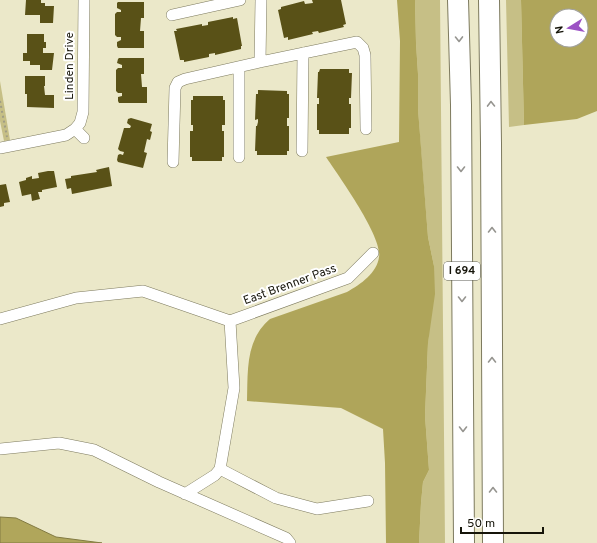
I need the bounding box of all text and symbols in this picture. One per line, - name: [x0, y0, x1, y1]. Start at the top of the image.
- north arrow: [549, 8, 589, 48]
- text: N: [553, 25, 568, 35]
- street label: Linden Drive: [62, 32, 78, 100]
- one-way arrow: [455, 36, 463, 42]
- one-way arrow: [487, 101, 495, 107]
- one-way arrow: [457, 166, 465, 172]
- one-way arrow: [488, 227, 496, 233]
- street label: East Brenner Pass: [241, 261, 339, 309]
- road number: I 694: [444, 262, 480, 280]
- one-way arrow: [458, 296, 466, 302]
- one-way arrow: [488, 357, 496, 363]
- one-way arrow: [459, 426, 467, 432]
- one-way arrow: [489, 487, 497, 493]
- scale bar: [461, 509, 543, 535]
- text: 50 m: [467, 516, 495, 532]

